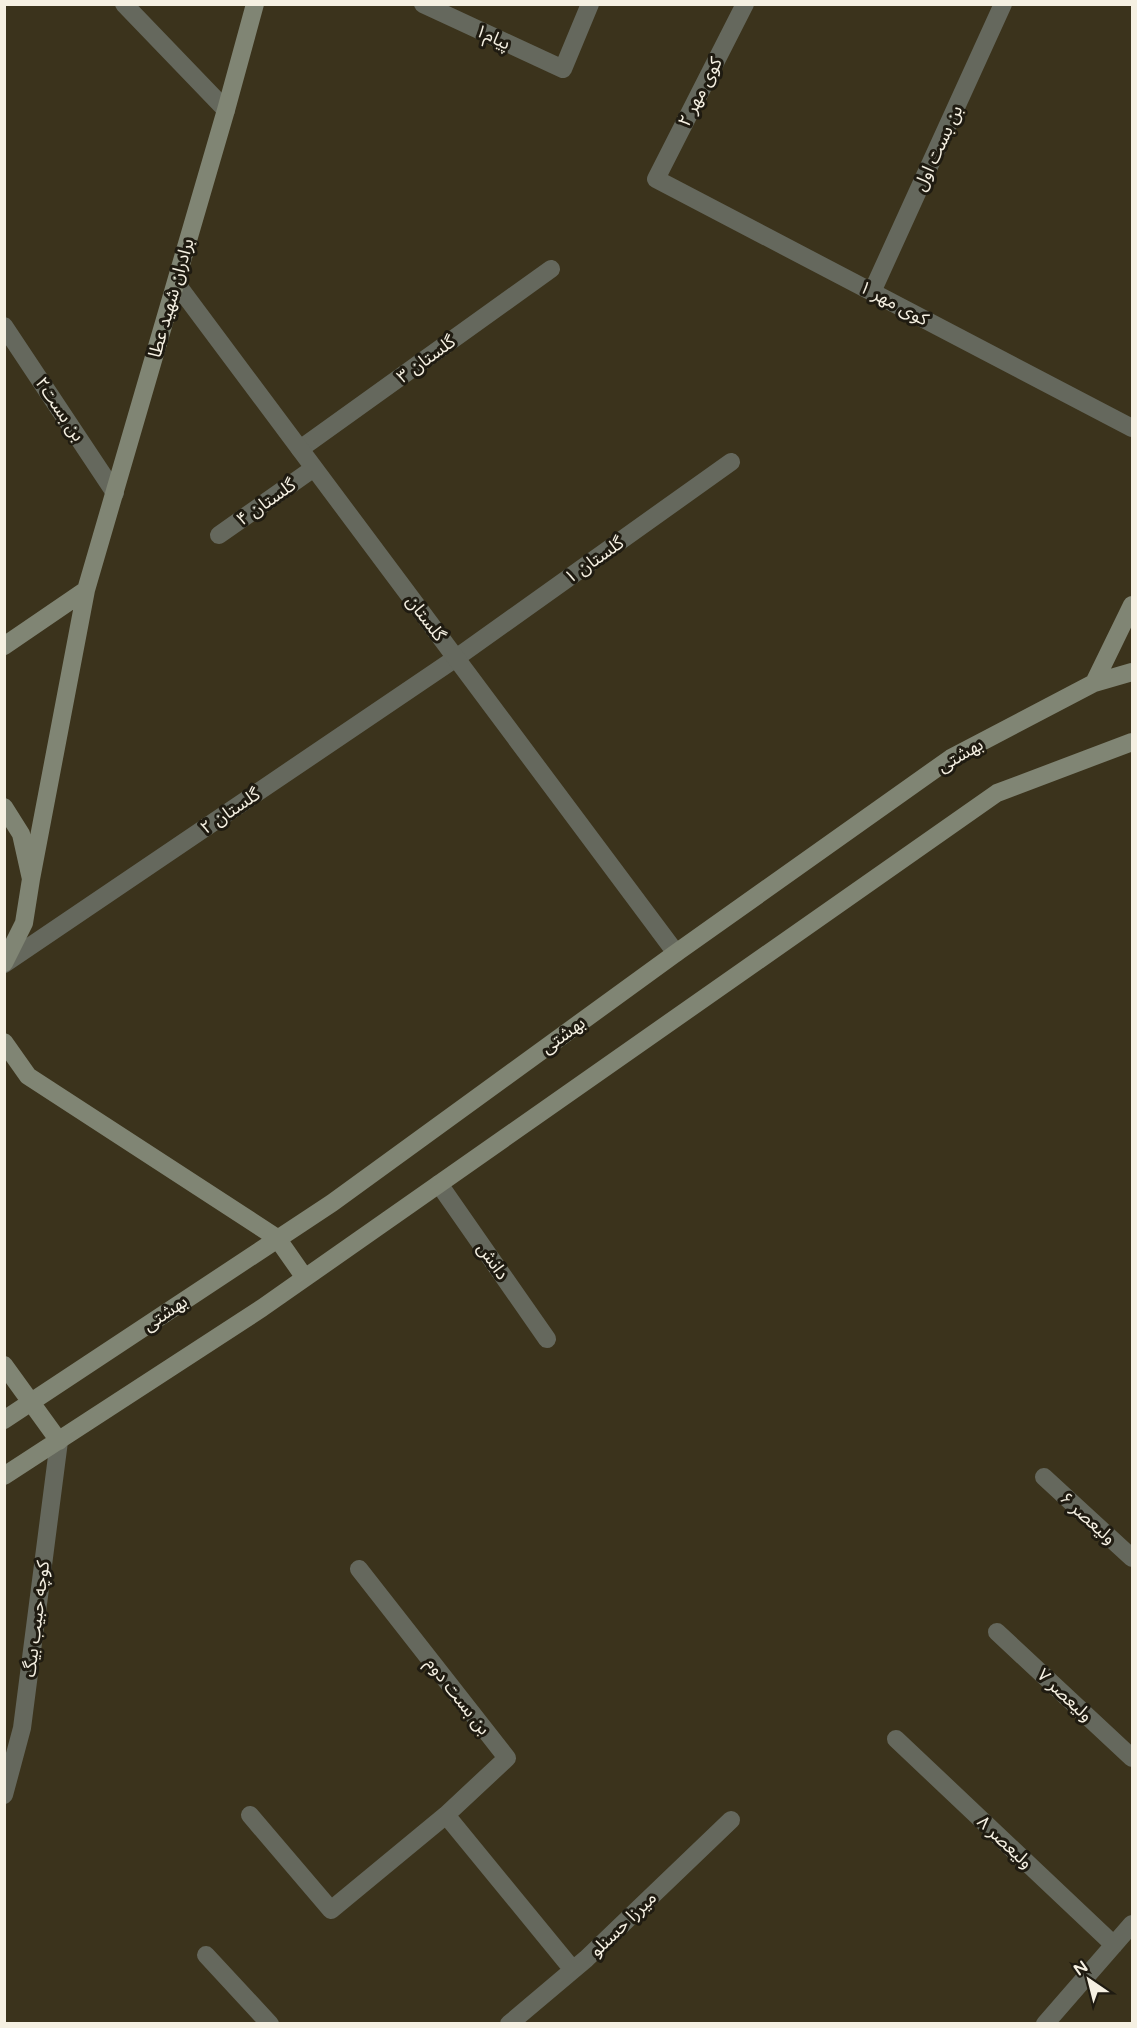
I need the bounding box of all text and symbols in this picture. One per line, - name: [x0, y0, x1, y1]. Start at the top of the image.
- street label: پیام۱: [471, 19, 514, 57]
- street label: کوی مهر ۲: [673, 53, 727, 130]
- street label: بن بست اول: [909, 102, 967, 194]
- street label: برادران شهید عطا: [143, 236, 199, 360]
- street label: کوی مهر ۱: [856, 276, 933, 331]
- street label: گلستان ۳: [392, 330, 460, 388]
- street label: بن بست۲: [31, 373, 89, 445]
- street label: گلستان ۴: [232, 473, 300, 530]
- street label: گلستان ۱: [560, 531, 628, 588]
- street label: گلستان: [401, 590, 451, 646]
- street label: بهشتی: [933, 733, 987, 777]
- street label: گلستان ۲: [196, 783, 265, 839]
- street label: بهشتی: [537, 1012, 589, 1058]
- street label: دانش: [472, 1238, 514, 1284]
- street label: بهشتی: [138, 1290, 192, 1336]
- street label: ولیعصر ۶: [1055, 1487, 1121, 1549]
- street label: کوچه حبیب بیگ: [18, 1559, 54, 1678]
- street label: بن بست دوم: [418, 1653, 495, 1741]
- street label: ولیعصر ۷: [1033, 1664, 1097, 1726]
- street label: ولیعصر ۸: [973, 1811, 1037, 1873]
- street label: میرزا حسنلو: [585, 1887, 661, 1961]
- north arrow: [1059, 1950, 1119, 2010]
- text: N: [1070, 1957, 1092, 1980]

